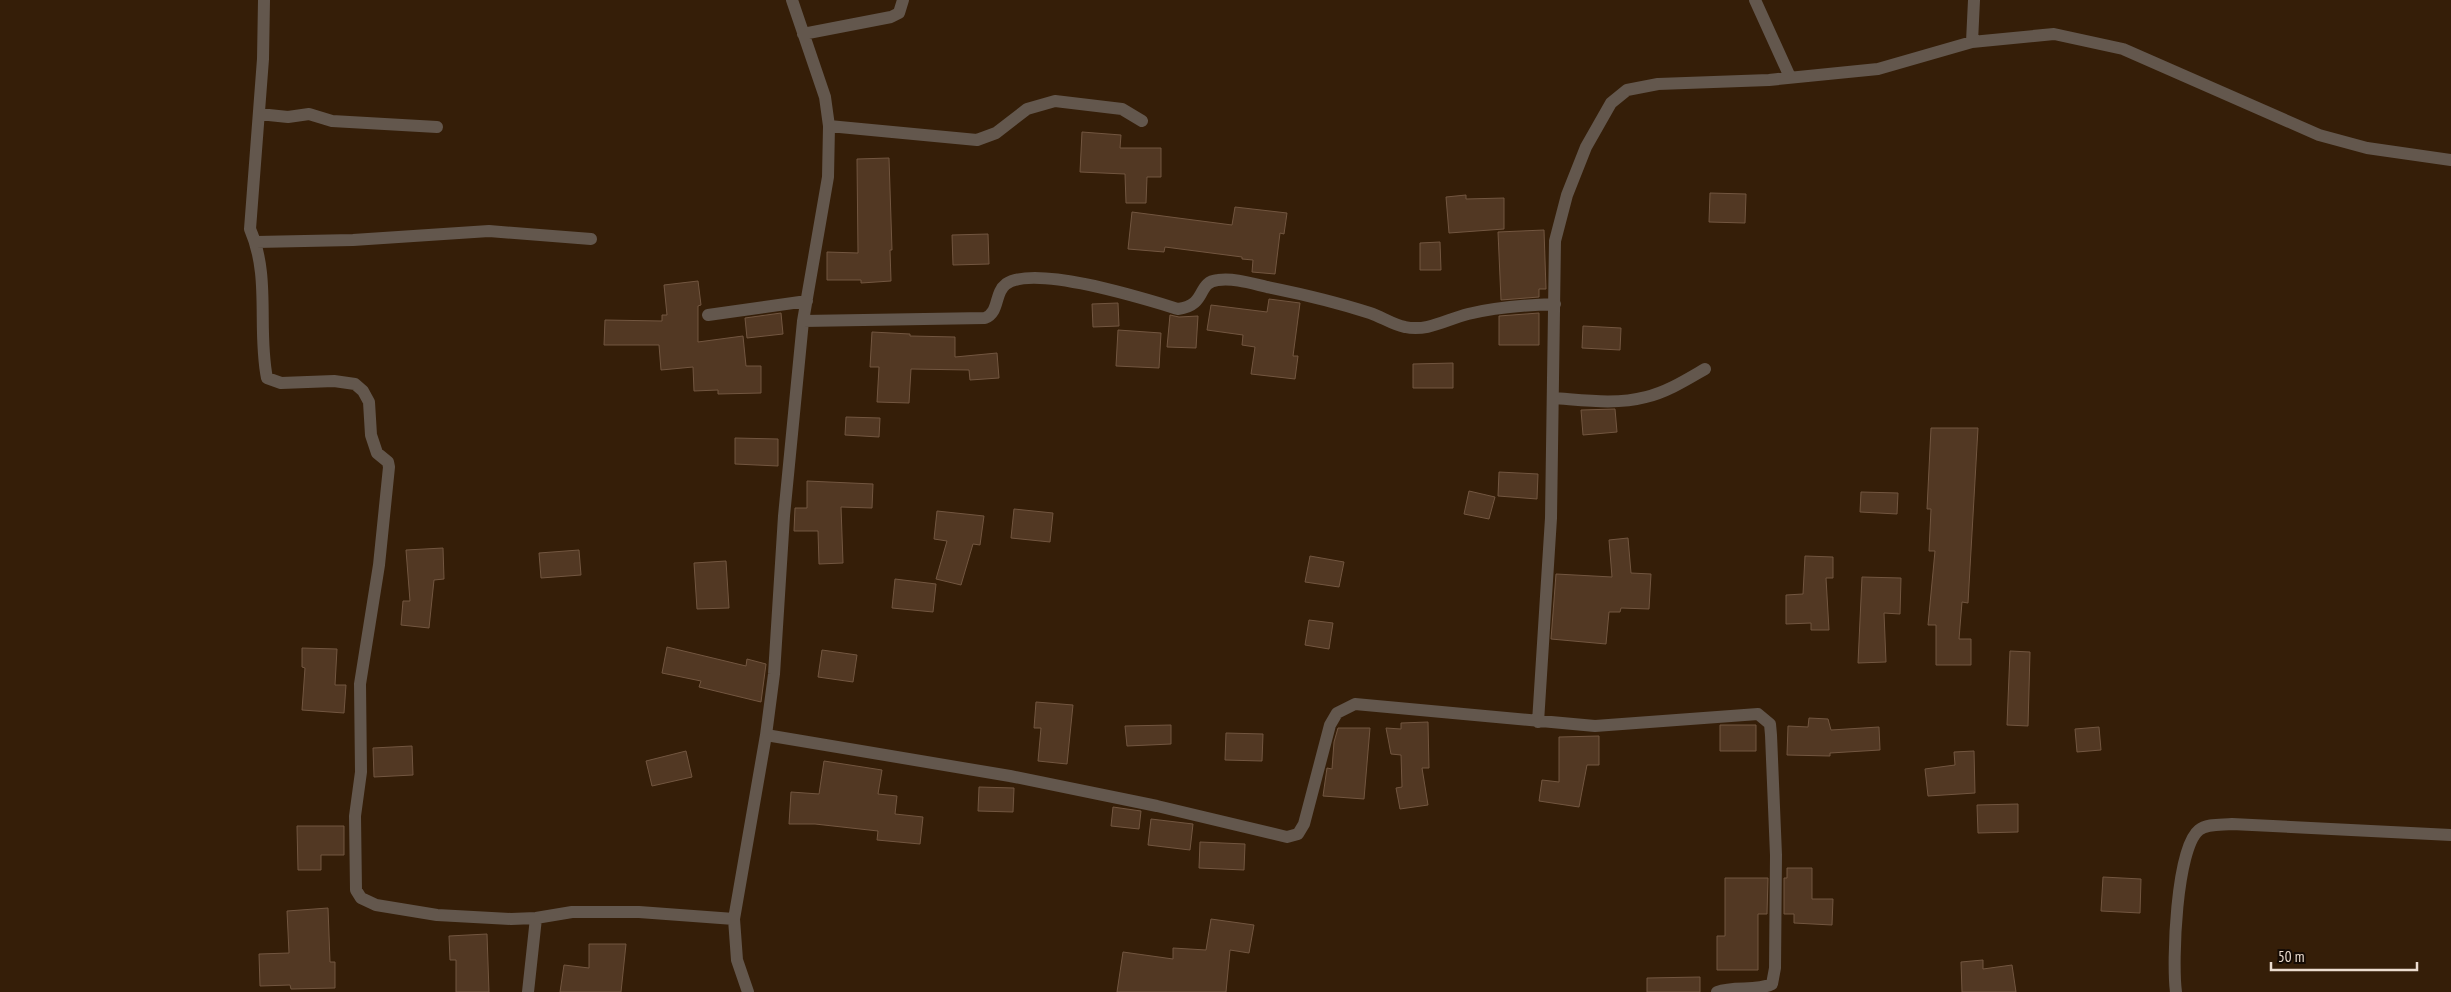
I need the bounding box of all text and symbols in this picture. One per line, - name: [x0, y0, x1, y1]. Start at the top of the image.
- scale bar: [2271, 940, 2417, 972]
- text: 50 m: [2278, 947, 2304, 966]

